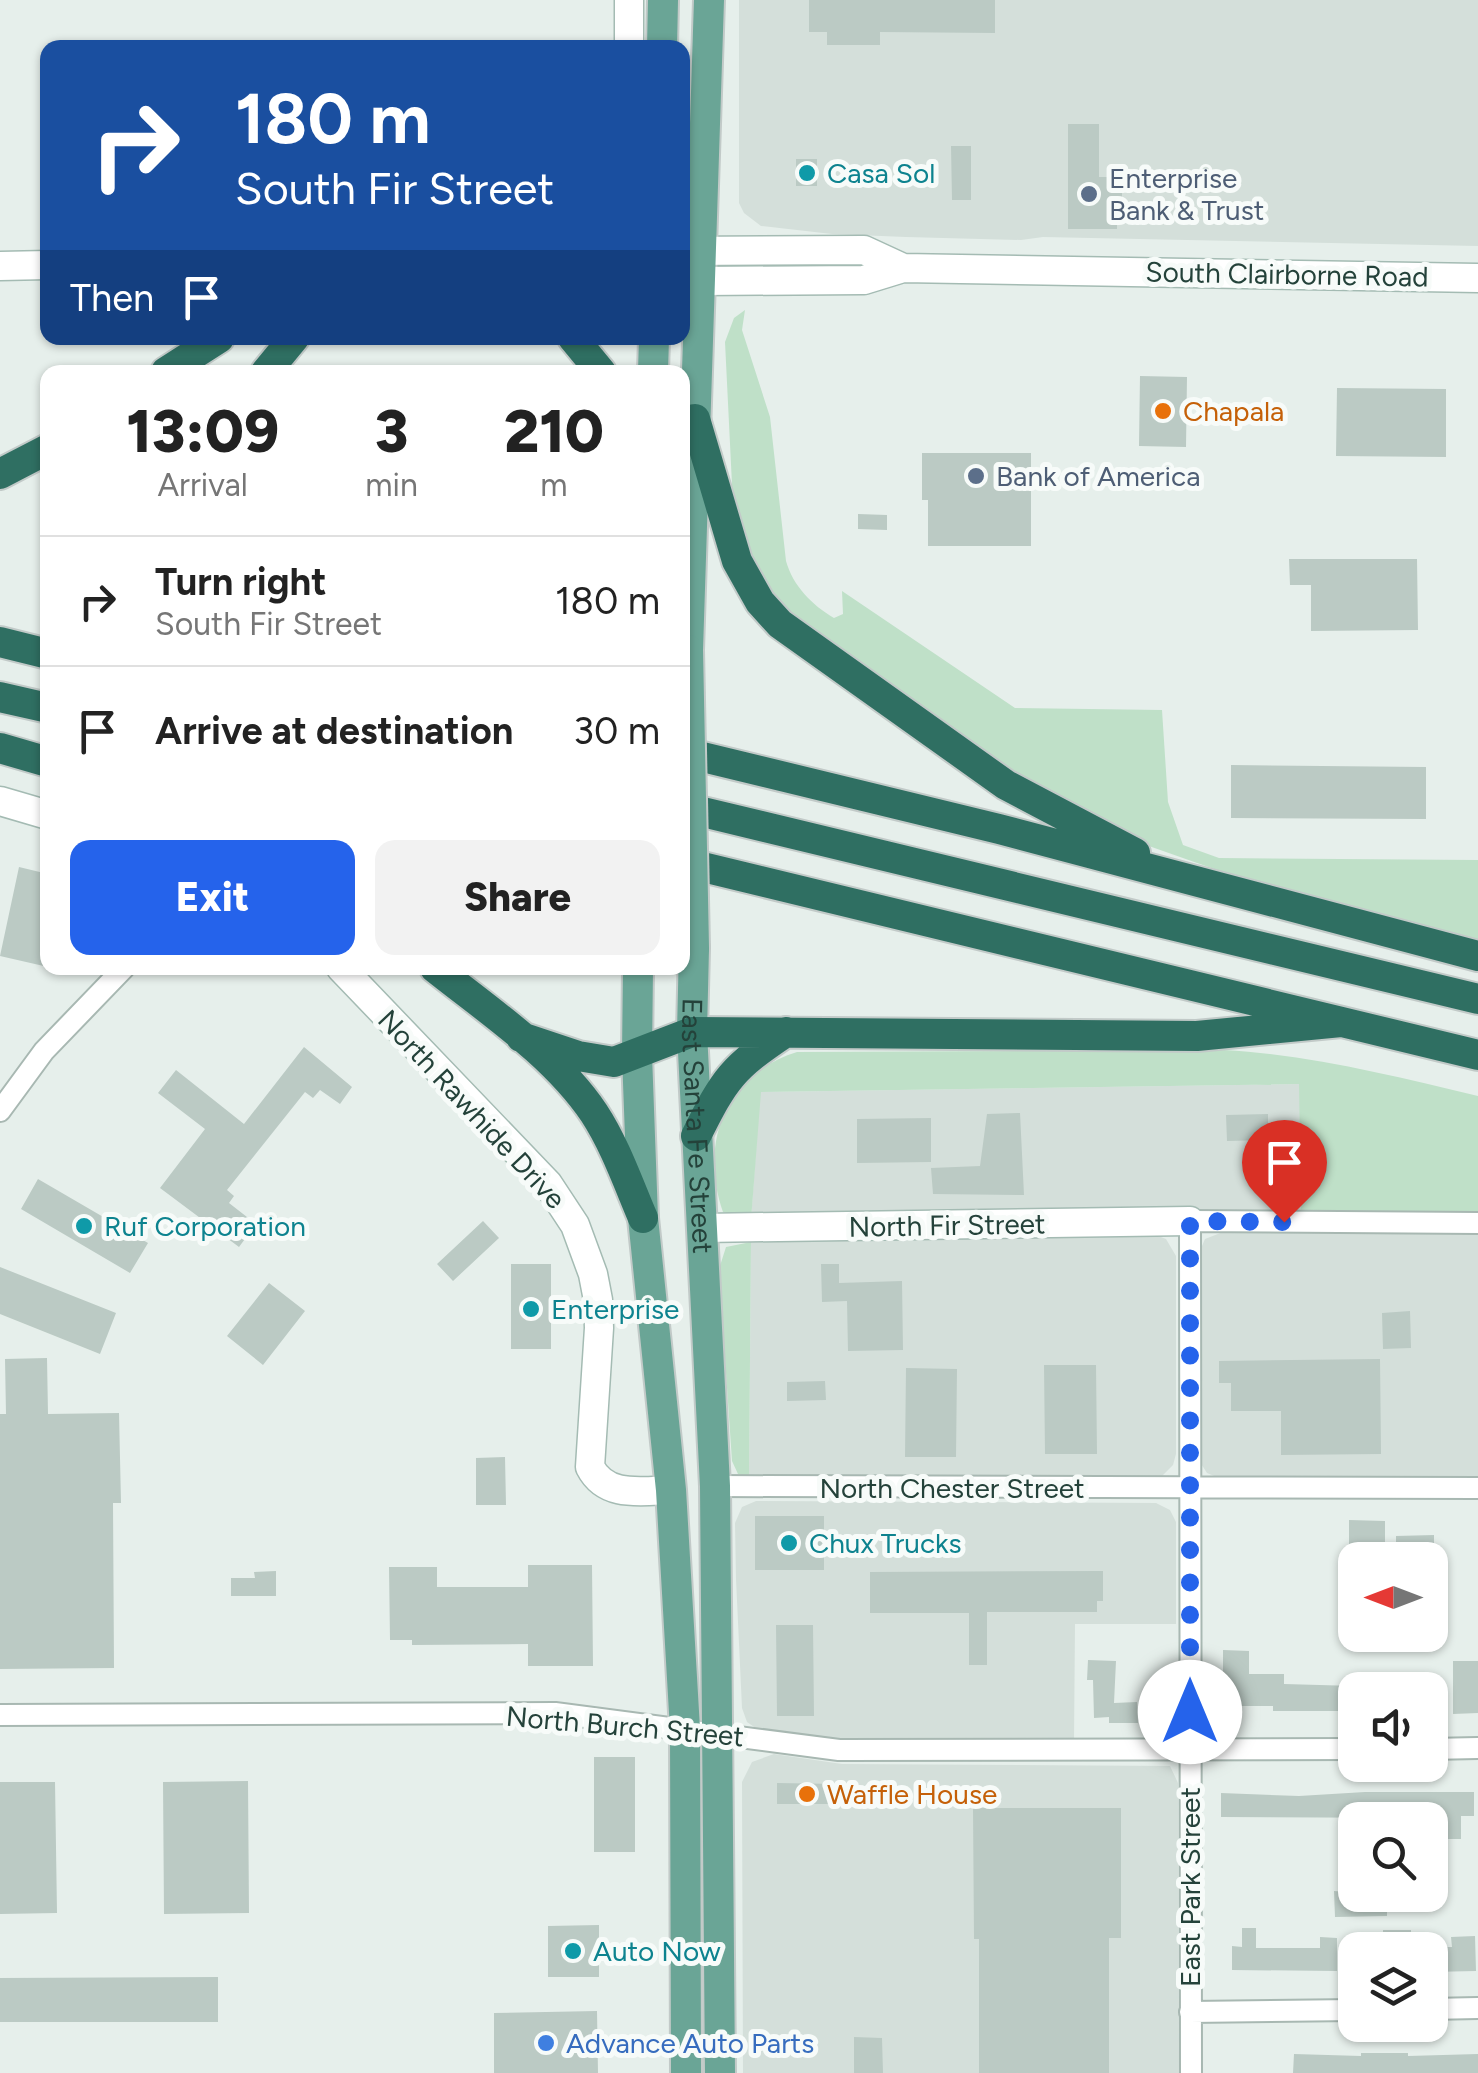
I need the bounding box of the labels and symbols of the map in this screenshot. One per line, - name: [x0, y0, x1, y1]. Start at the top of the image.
- place label: Casa Sol: [827, 156, 935, 190]
- place label: Enterprise Bank & Trust: [1109, 161, 1264, 227]
- marker: Casa Sol: [796, 162, 818, 184]
- marker: Enterprise Bank & Trust: [1078, 183, 1100, 205]
- street label: South Clairborne Road: [1145, 255, 1429, 293]
- place label: Chapala: [1183, 394, 1284, 428]
- marker: Chapala: [1152, 400, 1174, 422]
- place label: Bank of America: [996, 459, 1200, 493]
- marker: Bank of America: [965, 465, 987, 487]
- street label: East Santa Fe Street: [675, 998, 720, 1255]
- street label: North Rawhide Drive: [371, 1003, 573, 1215]
- pin: [1242, 1120, 1327, 1223]
- street label: North Fir Street: [848, 1206, 1046, 1244]
- place label: Ruf Corporation: [104, 1209, 306, 1243]
- marker: Ruf Corporation: [73, 1215, 95, 1237]
- place label: Enterprise: [551, 1292, 679, 1326]
- marker: Enterprise: [520, 1298, 542, 1320]
- street label: North Chester Street: [819, 1471, 1085, 1505]
- place label: Chux Trucks: [809, 1526, 962, 1560]
- marker: Chux Trucks: [778, 1532, 800, 1554]
- north arrow: [1338, 1542, 1448, 1652]
- position arrow: [1138, 1660, 1242, 1764]
- street label: North Burch Street: [505, 1699, 745, 1753]
- place label: Waffle House: [827, 1777, 997, 1811]
- marker: Waffle House: [796, 1783, 818, 1805]
- street label: East Park Street: [1173, 1787, 1207, 1987]
- place label: Auto Now: [593, 1934, 721, 1968]
- marker: Auto Now: [562, 1940, 584, 1962]
- place label: Advance Auto Parts: [566, 2026, 814, 2060]
- marker: Advance Auto Parts: [535, 2032, 557, 2054]

